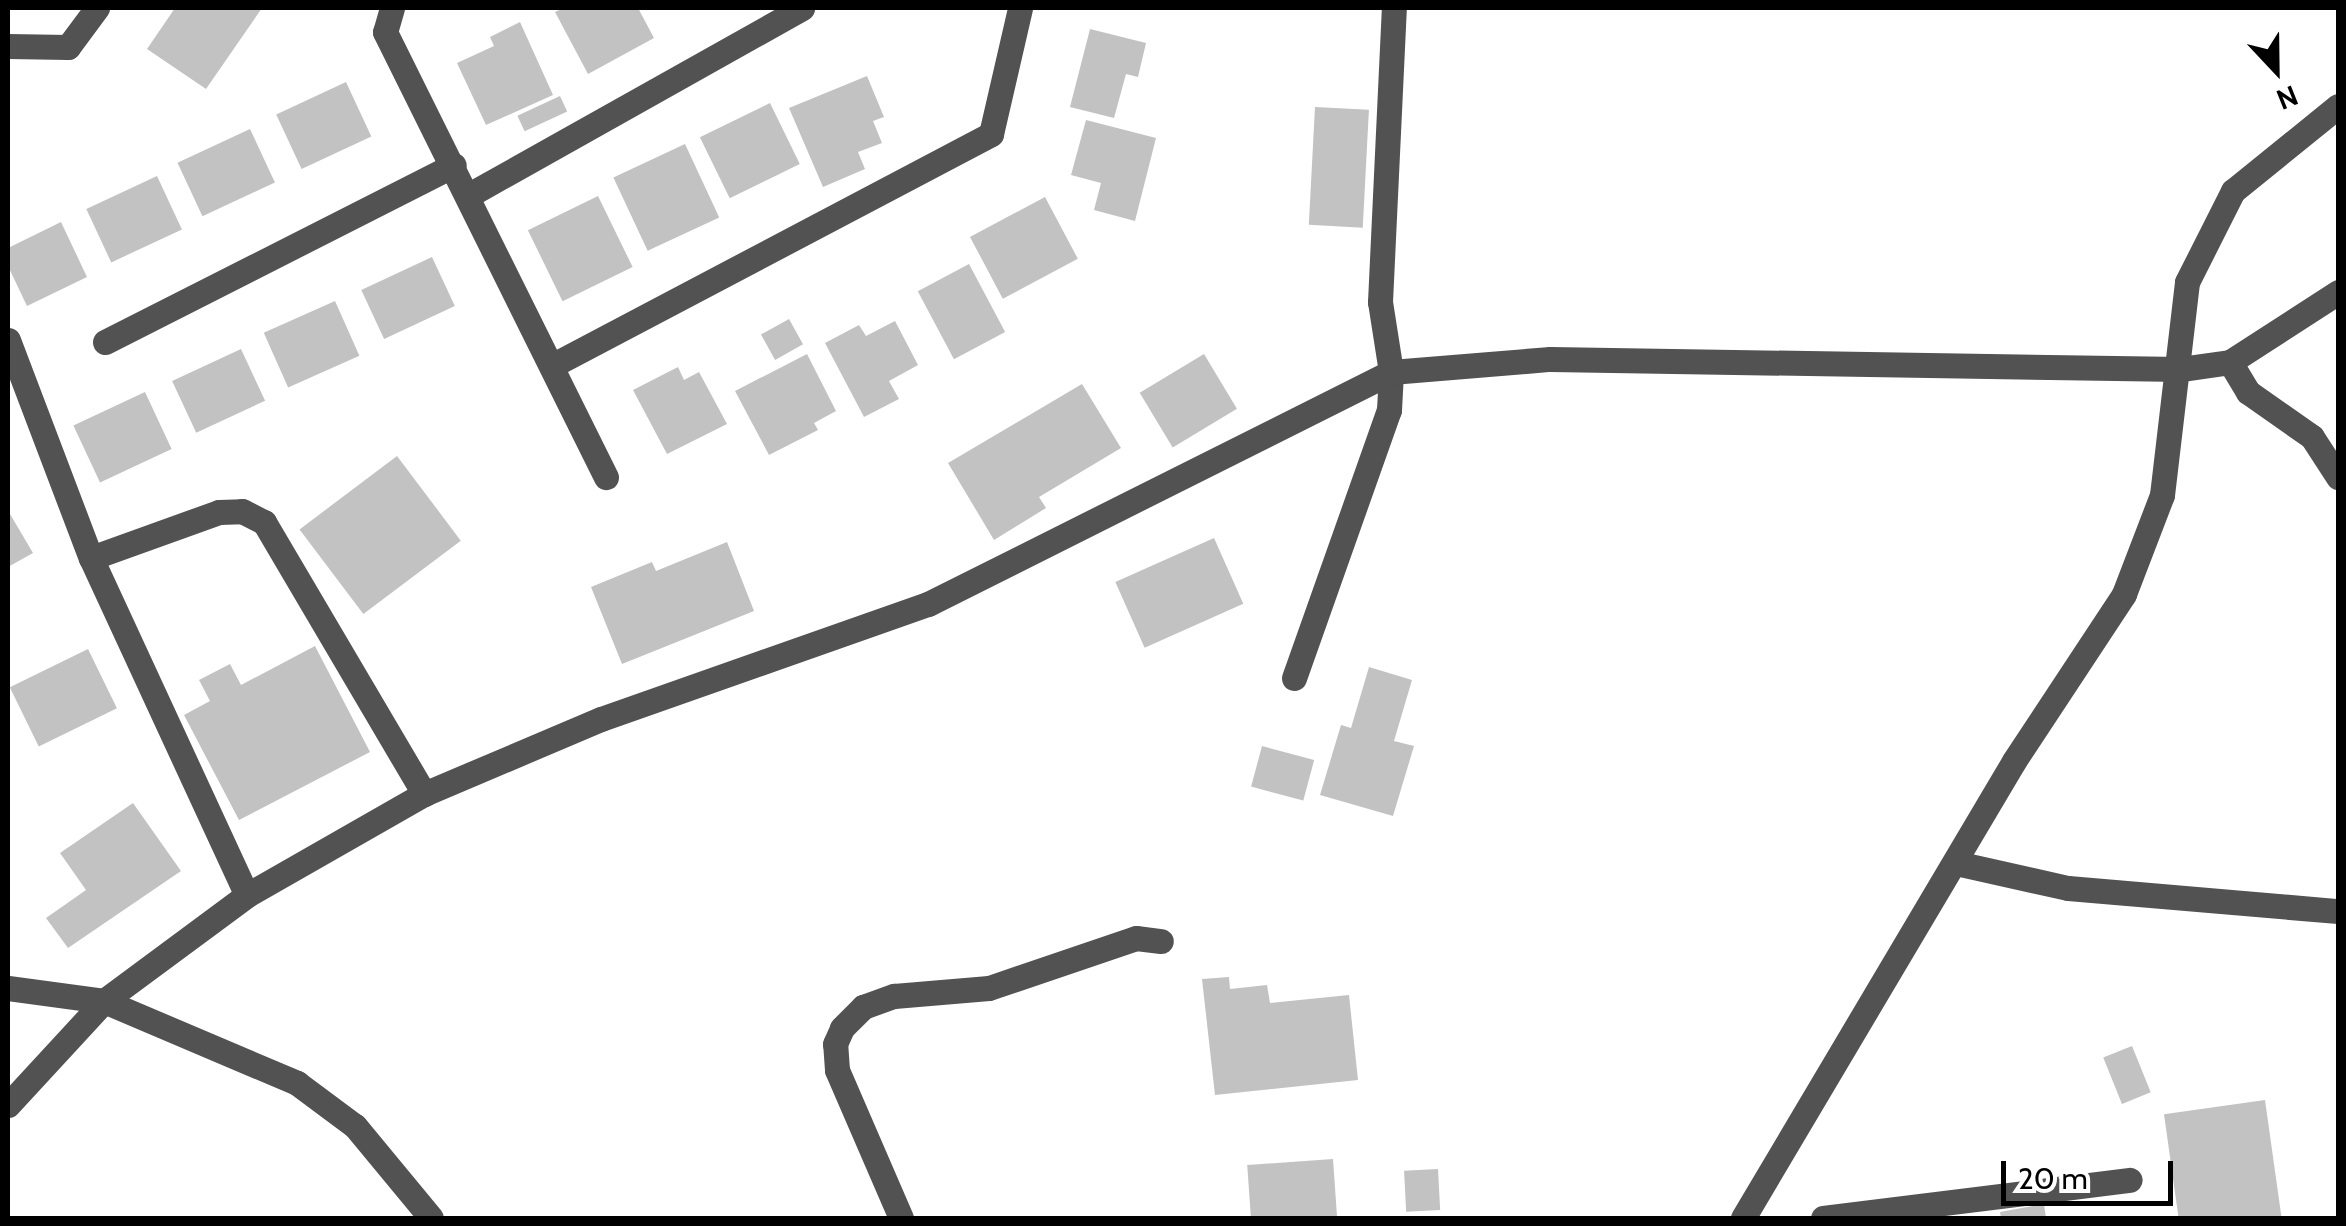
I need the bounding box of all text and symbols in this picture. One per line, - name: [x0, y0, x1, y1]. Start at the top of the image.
- north arrow: [2226, 20, 2326, 120]
- text: N: [2272, 78, 2303, 117]
- scale bar: [2006, 1141, 2178, 1203]
- text: 20 m: [2018, 1160, 2088, 1197]

